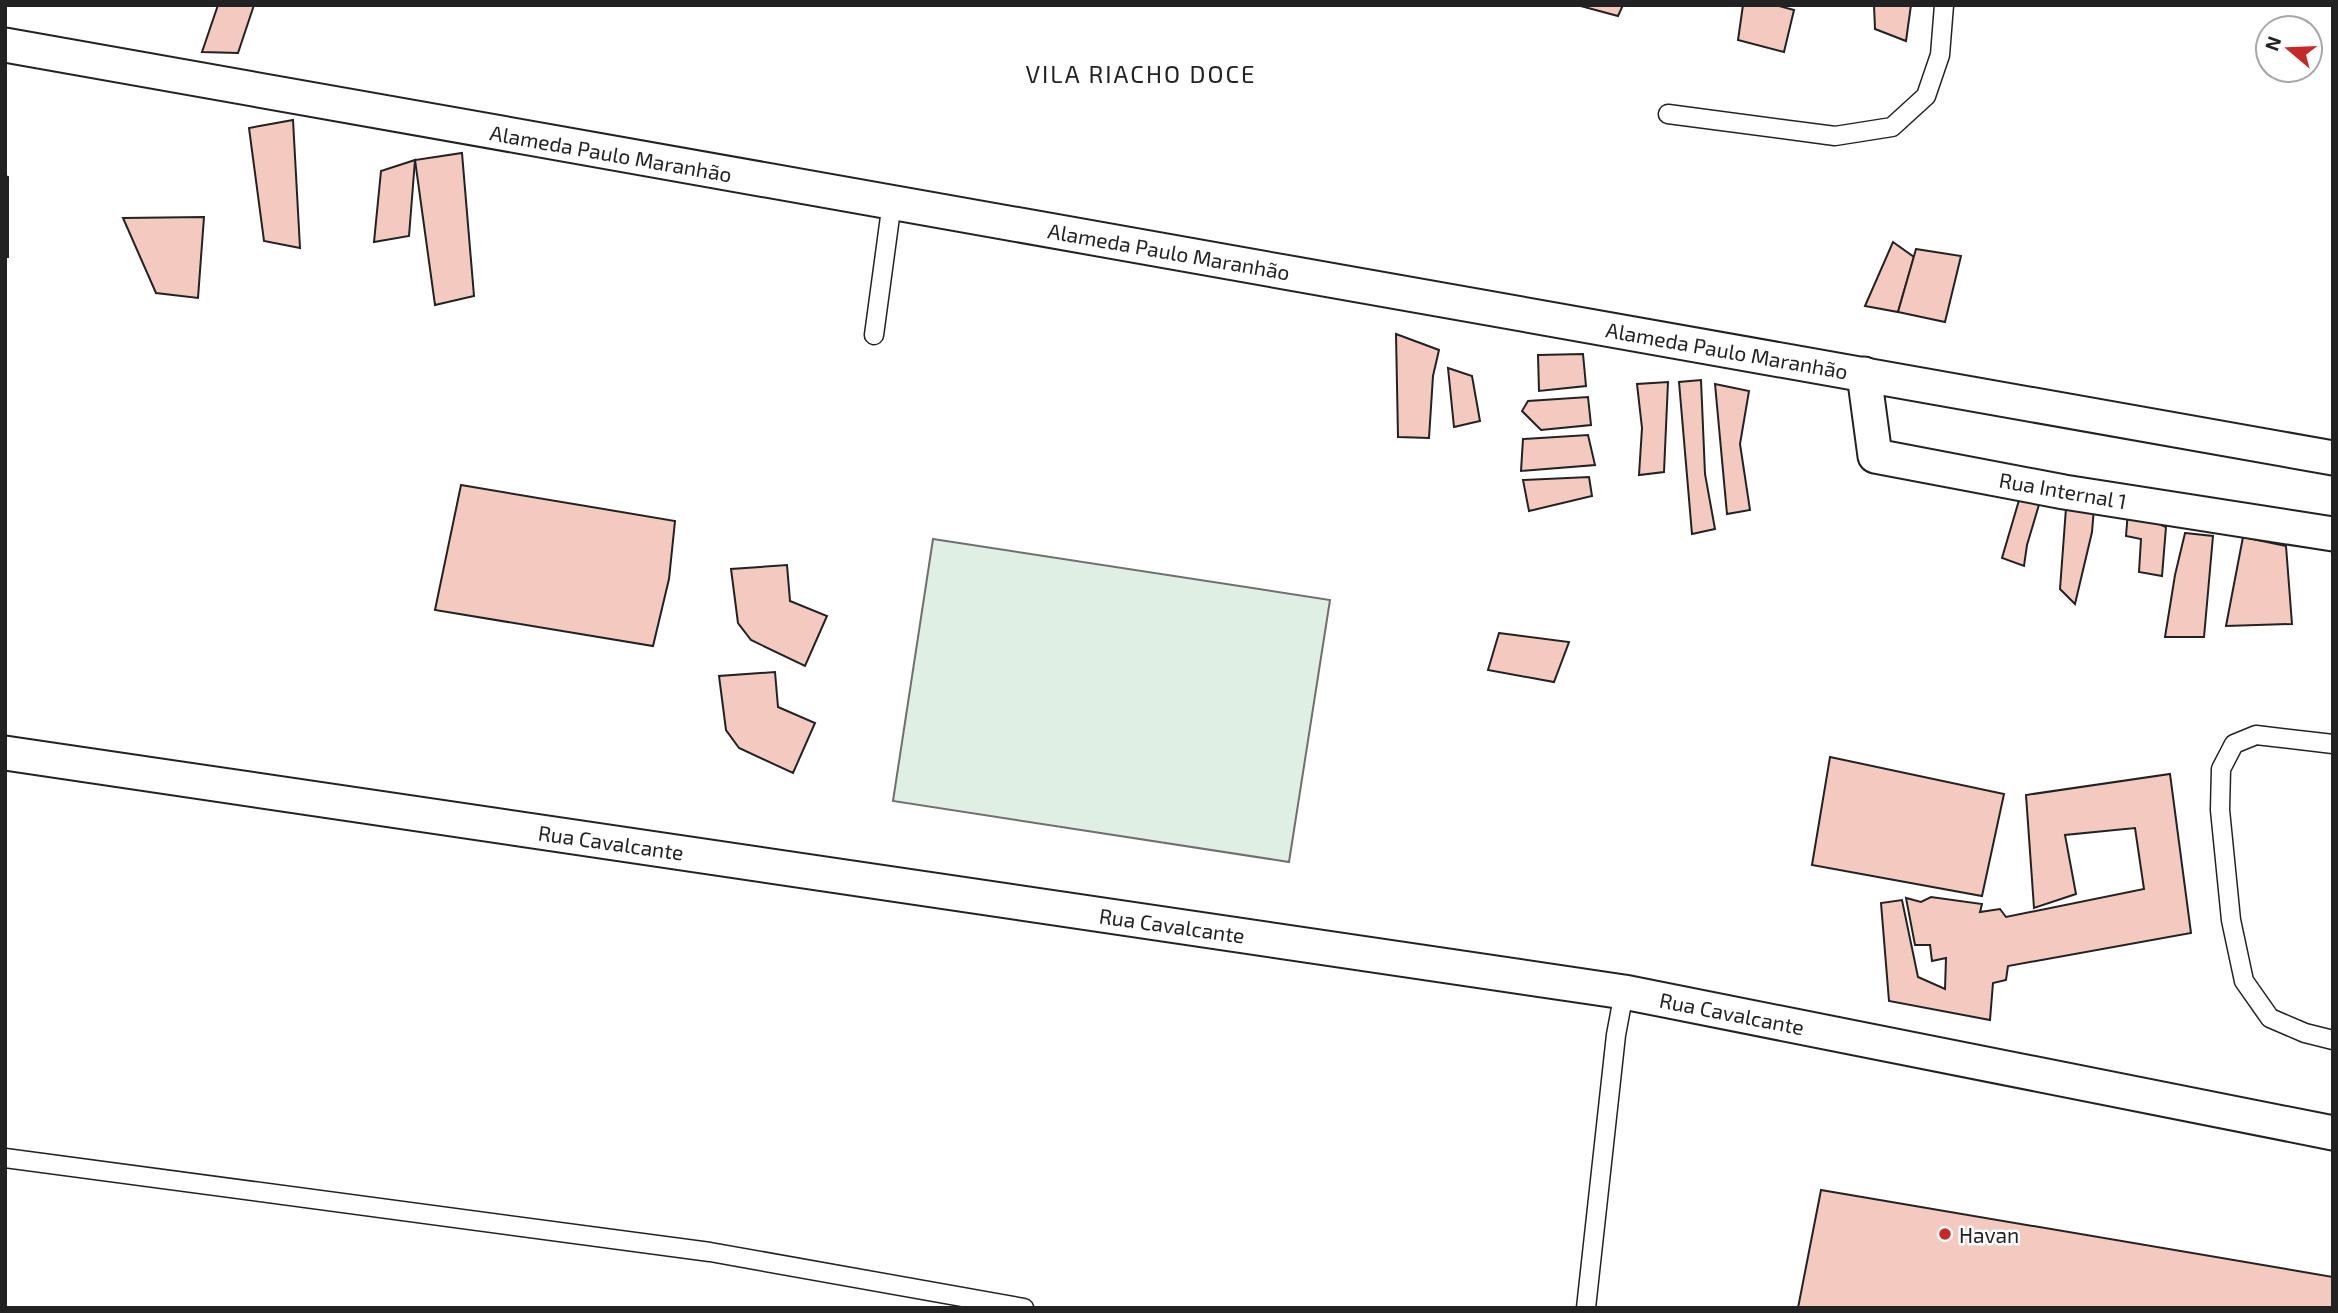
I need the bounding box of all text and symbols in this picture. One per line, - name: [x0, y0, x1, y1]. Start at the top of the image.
- north arrow: [2254, 14, 2324, 84]
- text: N: [2259, 33, 2286, 54]
- district label: VILA RIACHO DOCE: [1025, 59, 1257, 88]
- street label: Alameda Paulo Maranhão: [488, 119, 734, 187]
- street label: Alameda Paulo Maranhão: [1046, 217, 1292, 285]
- street label: Alameda Paulo Maranhão: [1604, 316, 1850, 384]
- street label: Rua Internal 1: [1997, 466, 2129, 514]
- street label: Rua Cavalcante: [537, 819, 685, 865]
- street label: Rua Cavalcante: [1098, 902, 1246, 948]
- street label: Rua Cavalcante: [1658, 987, 1806, 1039]
- place label: Havan: [1959, 1222, 2019, 1247]
- marker: Havan: [1937, 1226, 1953, 1242]

